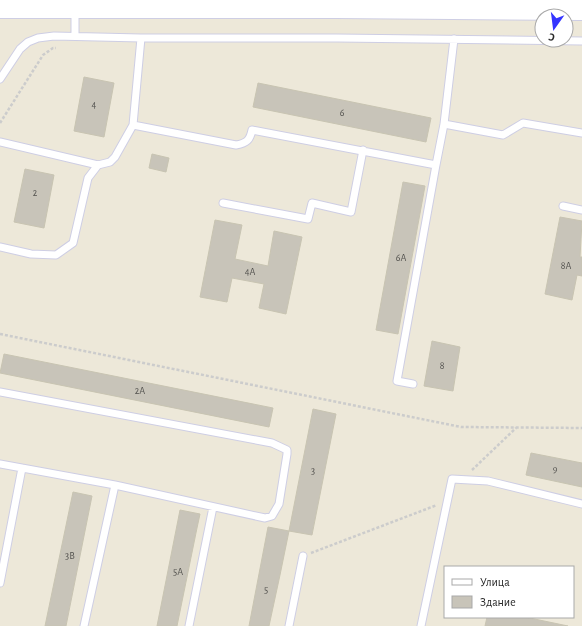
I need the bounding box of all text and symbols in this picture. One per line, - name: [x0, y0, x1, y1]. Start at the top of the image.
- north arrow: [534, 8, 574, 48]
- text: С: [547, 31, 556, 43]
- house number: 4: [92, 100, 97, 110]
- house number: 6: [340, 108, 345, 118]
- house number: 2: [33, 188, 38, 198]
- house number: 6А: [396, 253, 406, 263]
- house number: 8А: [561, 261, 571, 271]
- house number: 4А: [245, 267, 255, 277]
- house number: 8: [440, 361, 445, 371]
- house number: 2А: [135, 386, 145, 396]
- house number: 9: [553, 464, 558, 474]
- house number: 3: [311, 466, 315, 476]
- house number: 3В: [65, 551, 75, 561]
- legend: [444, 566, 574, 618]
- house number: 5А: [173, 567, 183, 577]
- text: Улица: [480, 576, 510, 588]
- house number: 5: [264, 585, 268, 595]
- text: Здание: [480, 596, 516, 608]

